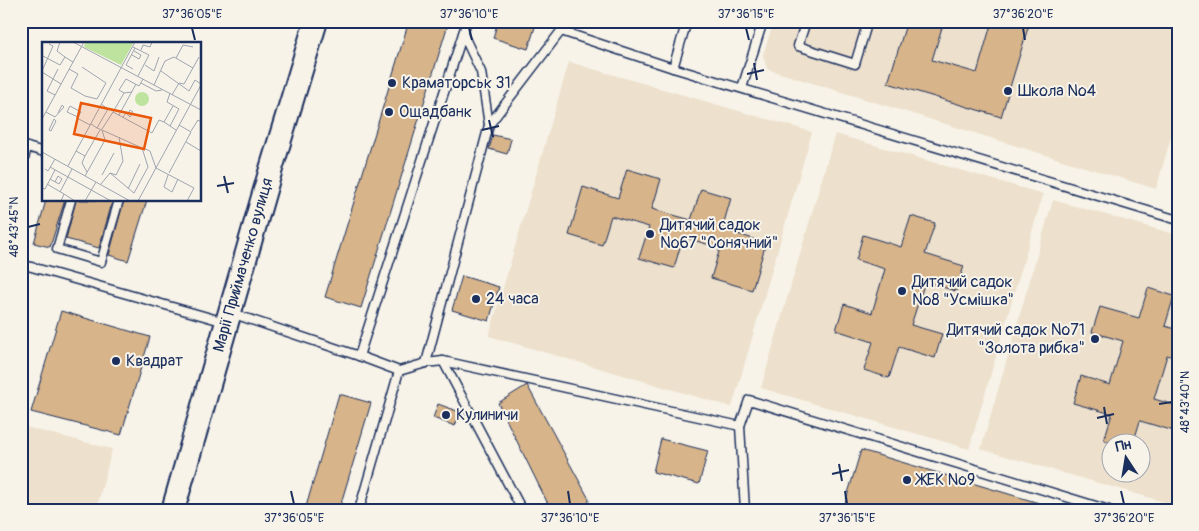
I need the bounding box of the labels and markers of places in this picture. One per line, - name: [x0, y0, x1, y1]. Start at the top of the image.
- place label: Краматорськ 31: [402, 73, 511, 93]
- marker: Краматорськ 31: [386, 77, 398, 89]
- place label: Школа №4: [1018, 81, 1096, 101]
- marker: Школа №4: [1002, 85, 1014, 97]
- place label: Ощадбанк: [399, 102, 472, 122]
- marker: Ощадбанк: [383, 106, 395, 118]
- place label: Дитячий садок №67 "Сонячний": [659, 215, 778, 253]
- marker: Дитячий садок №67 "Сонячний": [644, 228, 656, 240]
- place label: Дитячий садок №8 "Усмішка": [911, 272, 1014, 310]
- marker: Дитячий садок №8 "Усмішка": [896, 285, 908, 297]
- place label: 24 часа: [486, 289, 539, 309]
- marker: 24 часа: [470, 293, 482, 305]
- place label: Дитячий садок №71 "Золота рибка": [946, 320, 1085, 358]
- marker: Дитячий садок №71 "Золота рибка": [1089, 333, 1101, 345]
- place label: Квадрат: [126, 351, 183, 371]
- marker: Квадрат: [110, 355, 122, 367]
- place label: Кулиничи: [456, 405, 518, 425]
- marker: Кулиничи: [440, 409, 452, 421]
- place label: ЖЕК №9: [914, 470, 975, 490]
- marker: ЖЕК №9: [901, 474, 913, 486]

